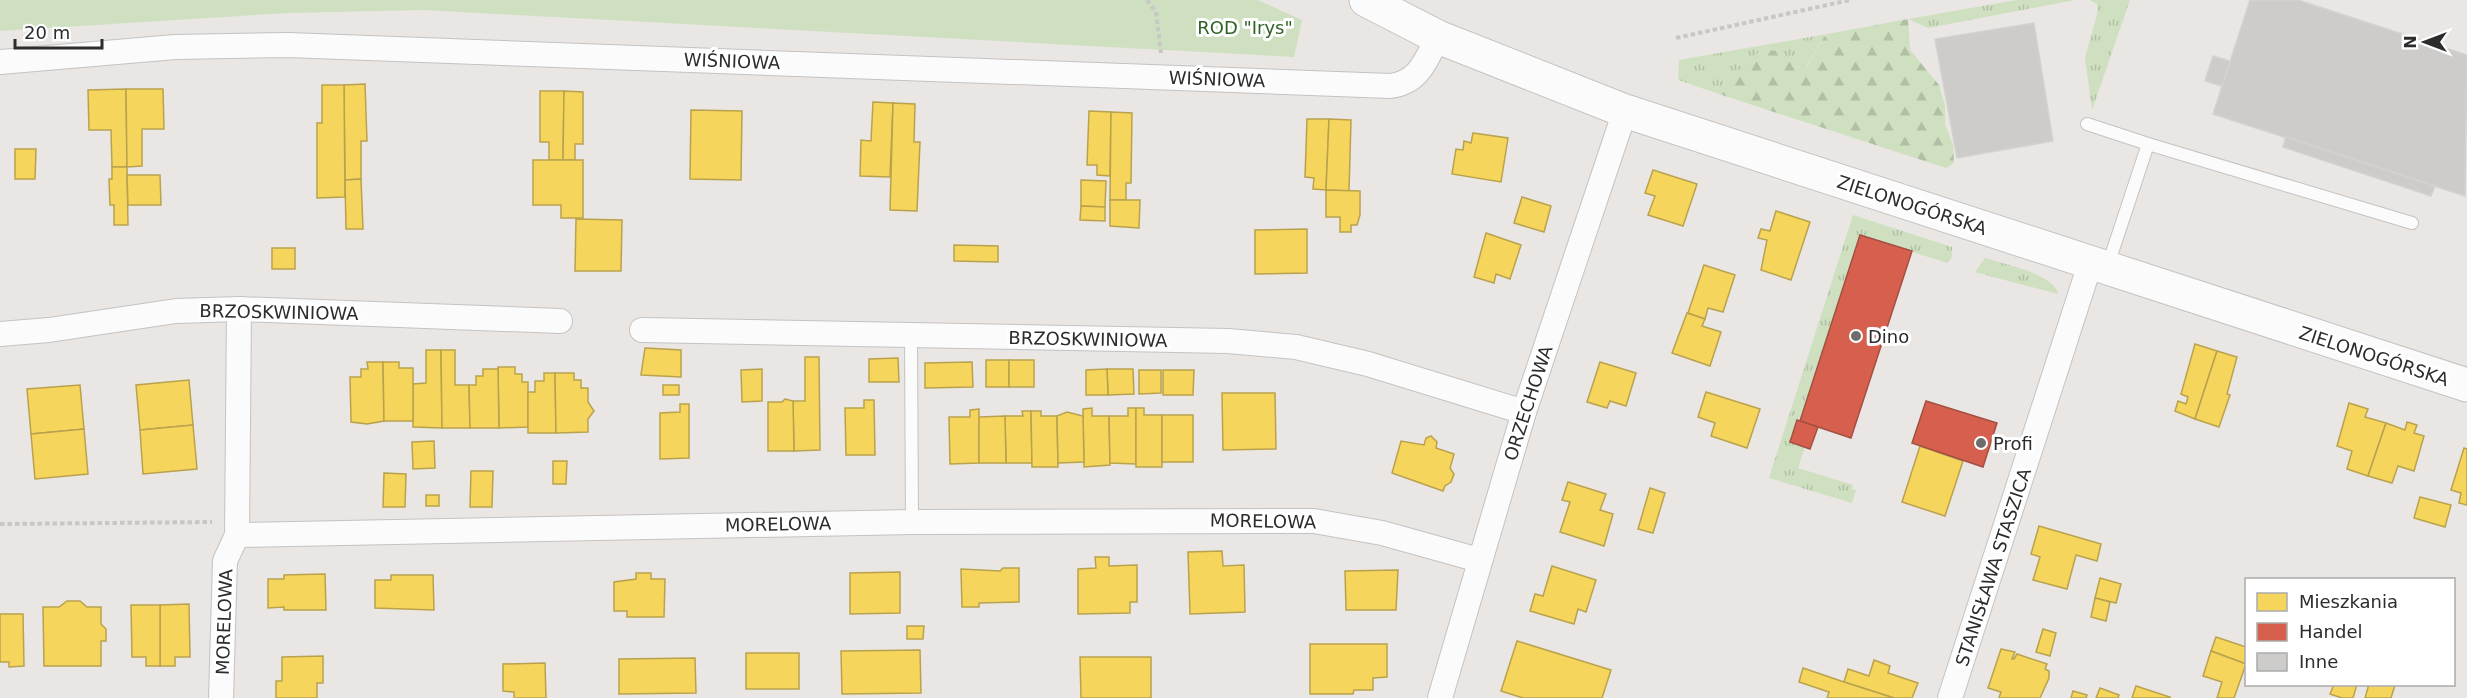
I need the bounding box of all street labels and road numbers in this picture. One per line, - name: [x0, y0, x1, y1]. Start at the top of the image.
- street label: WIŚNIOWA: [683, 49, 781, 73]
- street label: WIŚNIOWA: [1168, 67, 1266, 91]
- street label: ZIELONOGÓRSKA: [1835, 171, 1990, 239]
- street label: BRZOSKWINIOWA: [199, 300, 359, 324]
- street label: ZIELONOGÓRSKA: [2297, 322, 2452, 390]
- street label: BRZOSKWINIOWA: [1008, 327, 1168, 351]
- street label: ORZECHOWA: [1500, 342, 1557, 463]
- street label: STANISŁAWA STASZICA: [1951, 465, 2035, 669]
- street label: MORELOWA: [1210, 510, 1317, 532]
- street label: MORELOWA: [725, 513, 832, 535]
- street label: MORELOWA: [212, 568, 236, 675]

